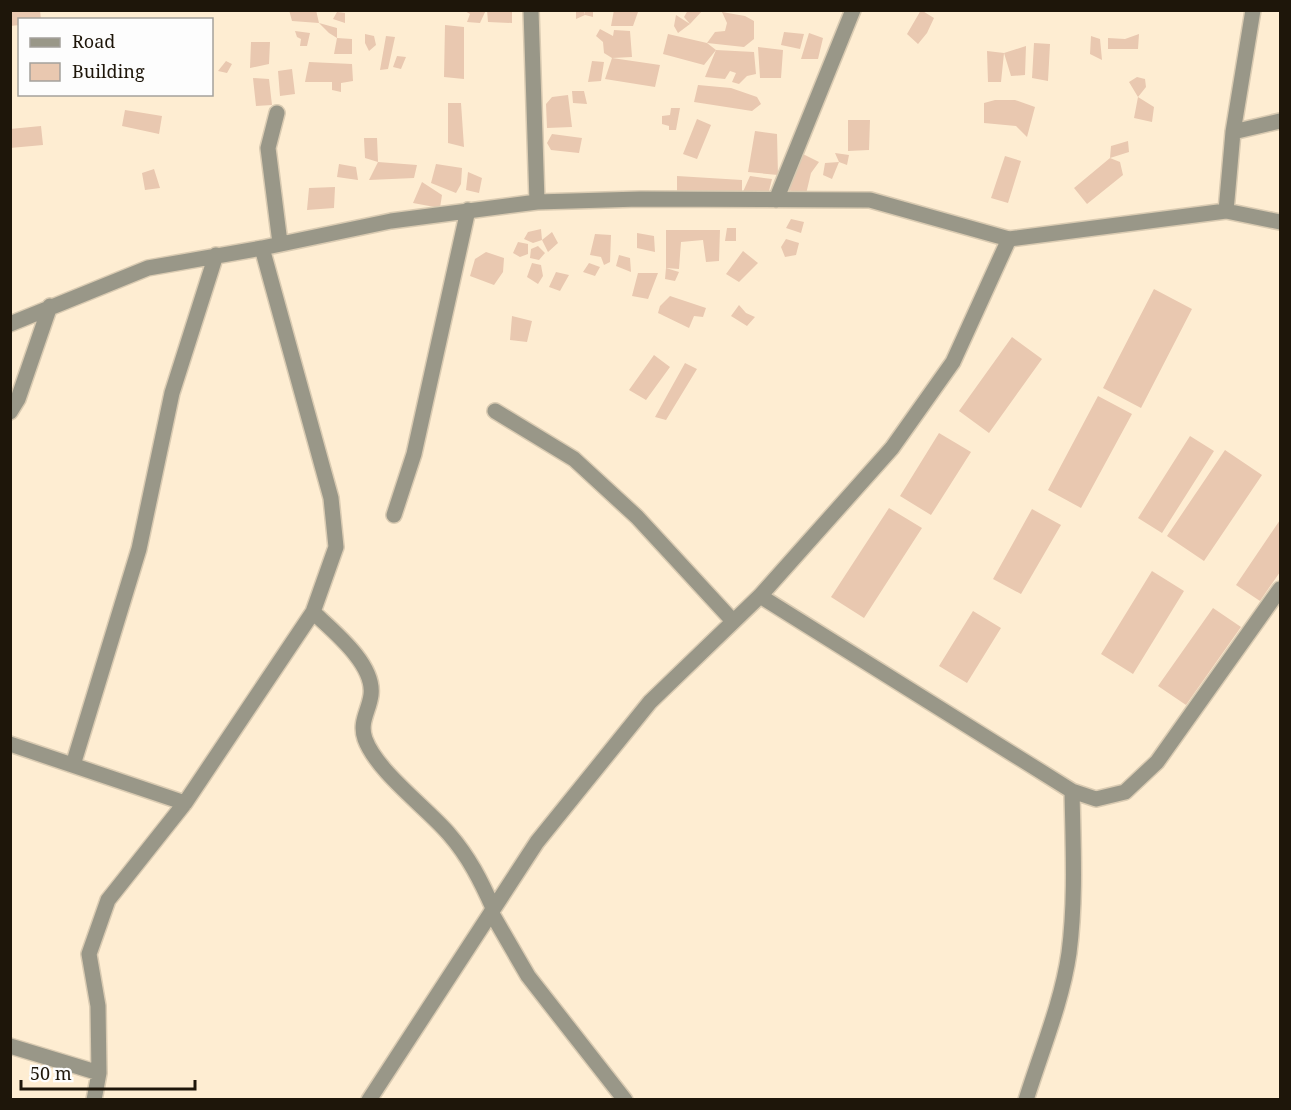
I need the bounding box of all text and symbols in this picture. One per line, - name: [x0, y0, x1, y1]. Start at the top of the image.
- legend: [18, 18, 213, 96]
- text: Road: [72, 29, 115, 53]
- text: Building: [72, 59, 145, 83]
- scale bar: [21, 1053, 195, 1091]
- text: 50 m: [30, 1061, 72, 1085]

